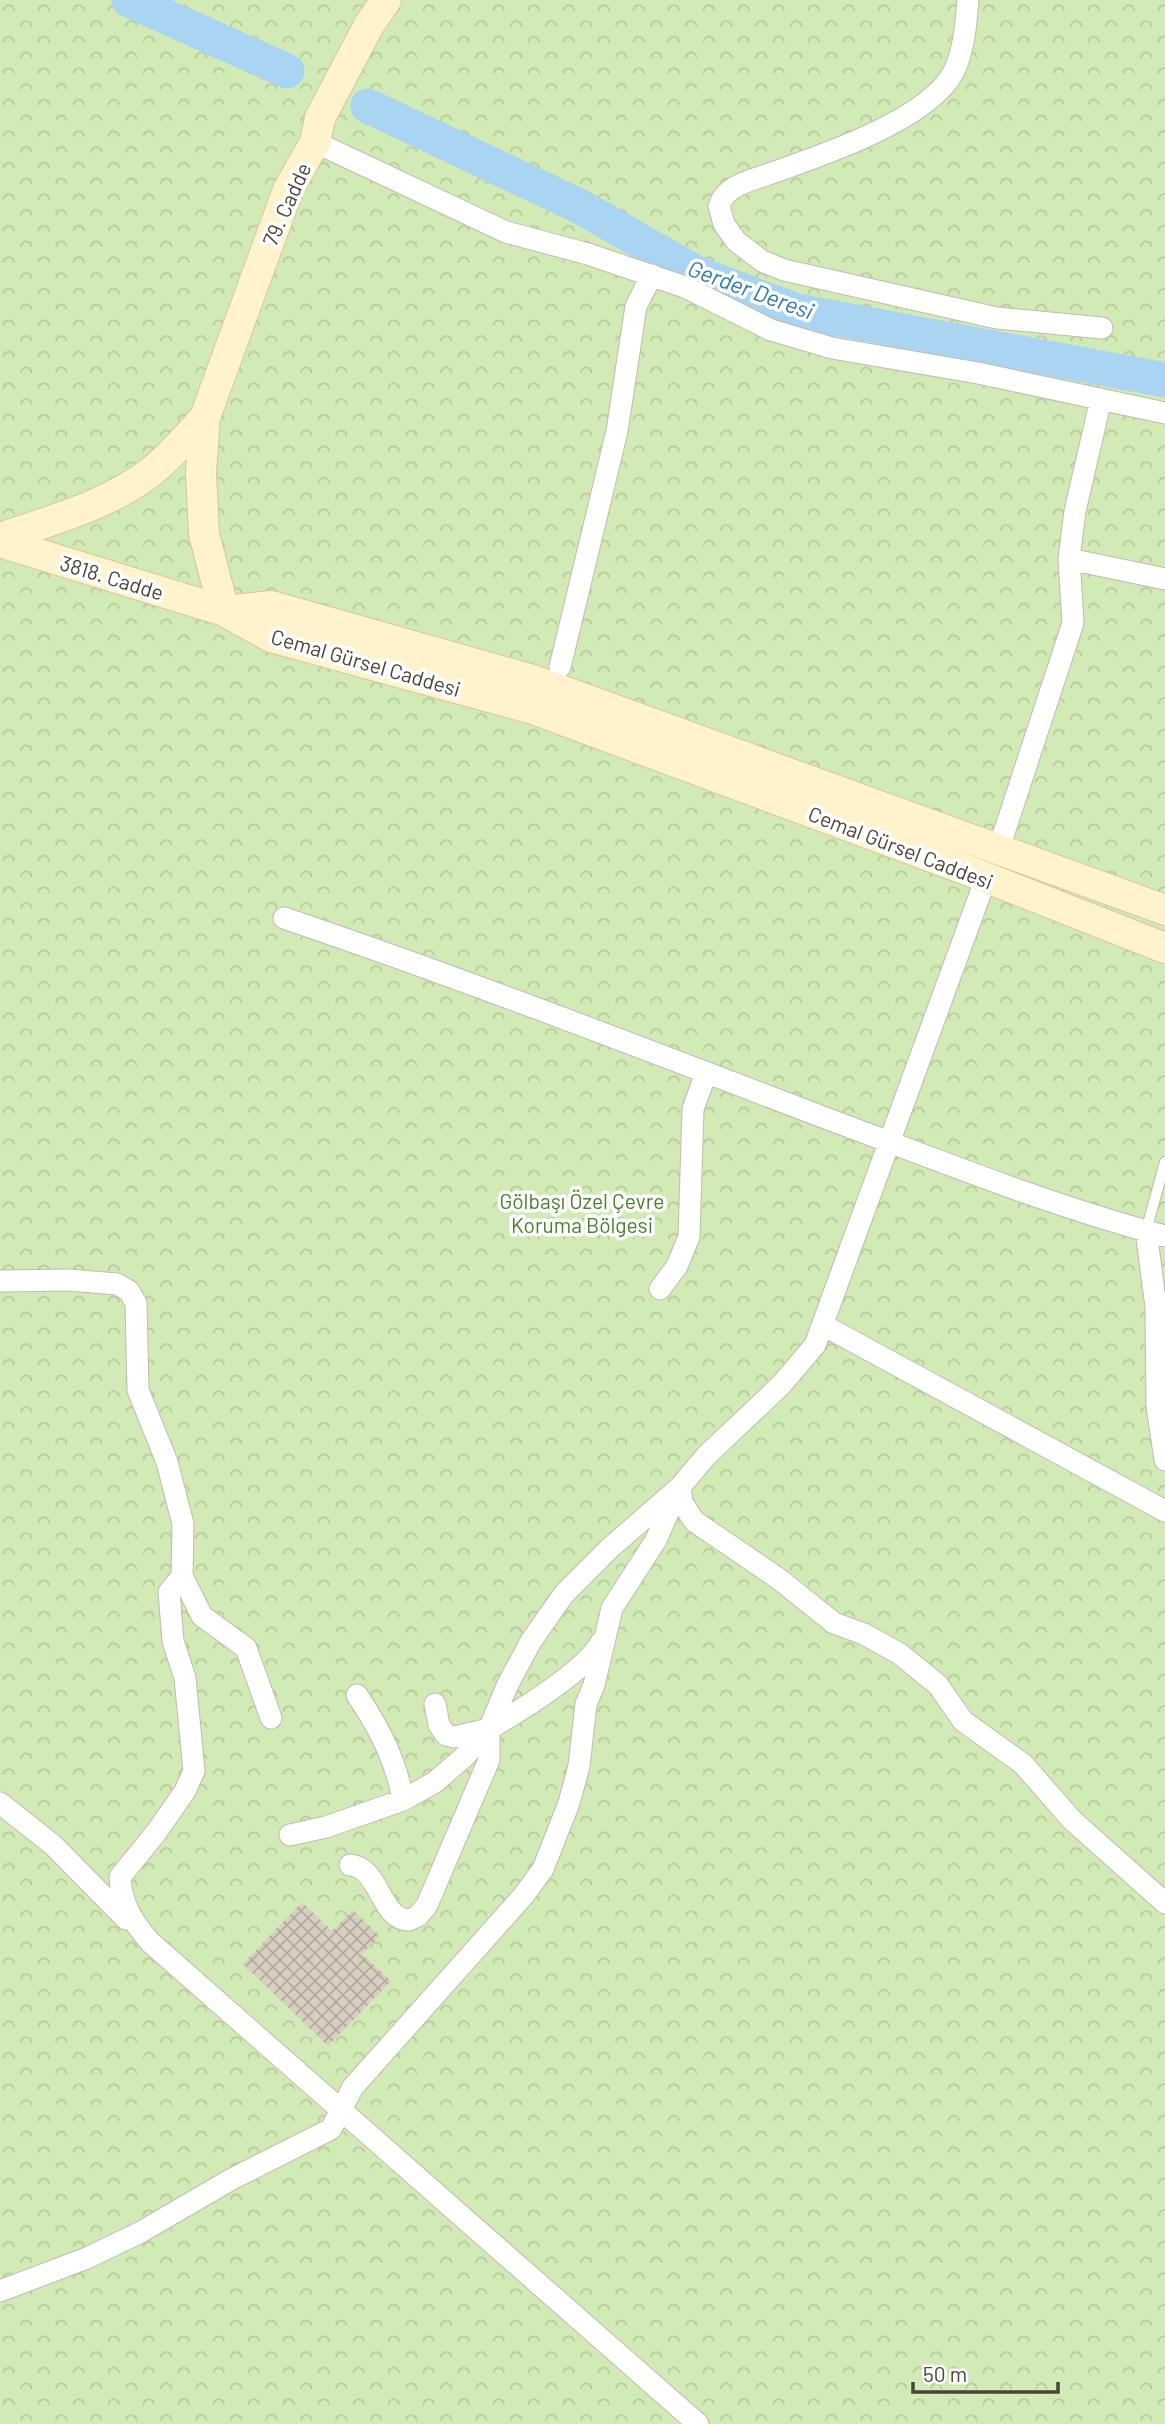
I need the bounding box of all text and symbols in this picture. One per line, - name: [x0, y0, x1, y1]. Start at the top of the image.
- street label: 79. Cadde: [257, 159, 315, 249]
- water label: Gerder Deresi: [684, 253, 818, 325]
- street label: 3818. Cadde: [57, 549, 167, 605]
- street label: Cemal Gürsel Caddesi: [268, 623, 464, 701]
- street label: Cemal Gürsel Caddesi: [805, 800, 997, 894]
- park label: Gölbaşı Özel Çevre Koruma Bölgesi: [500, 1188, 664, 1237]
- scale bar: [913, 2350, 1058, 2394]
- text: 50 m: [923, 2361, 967, 2386]

